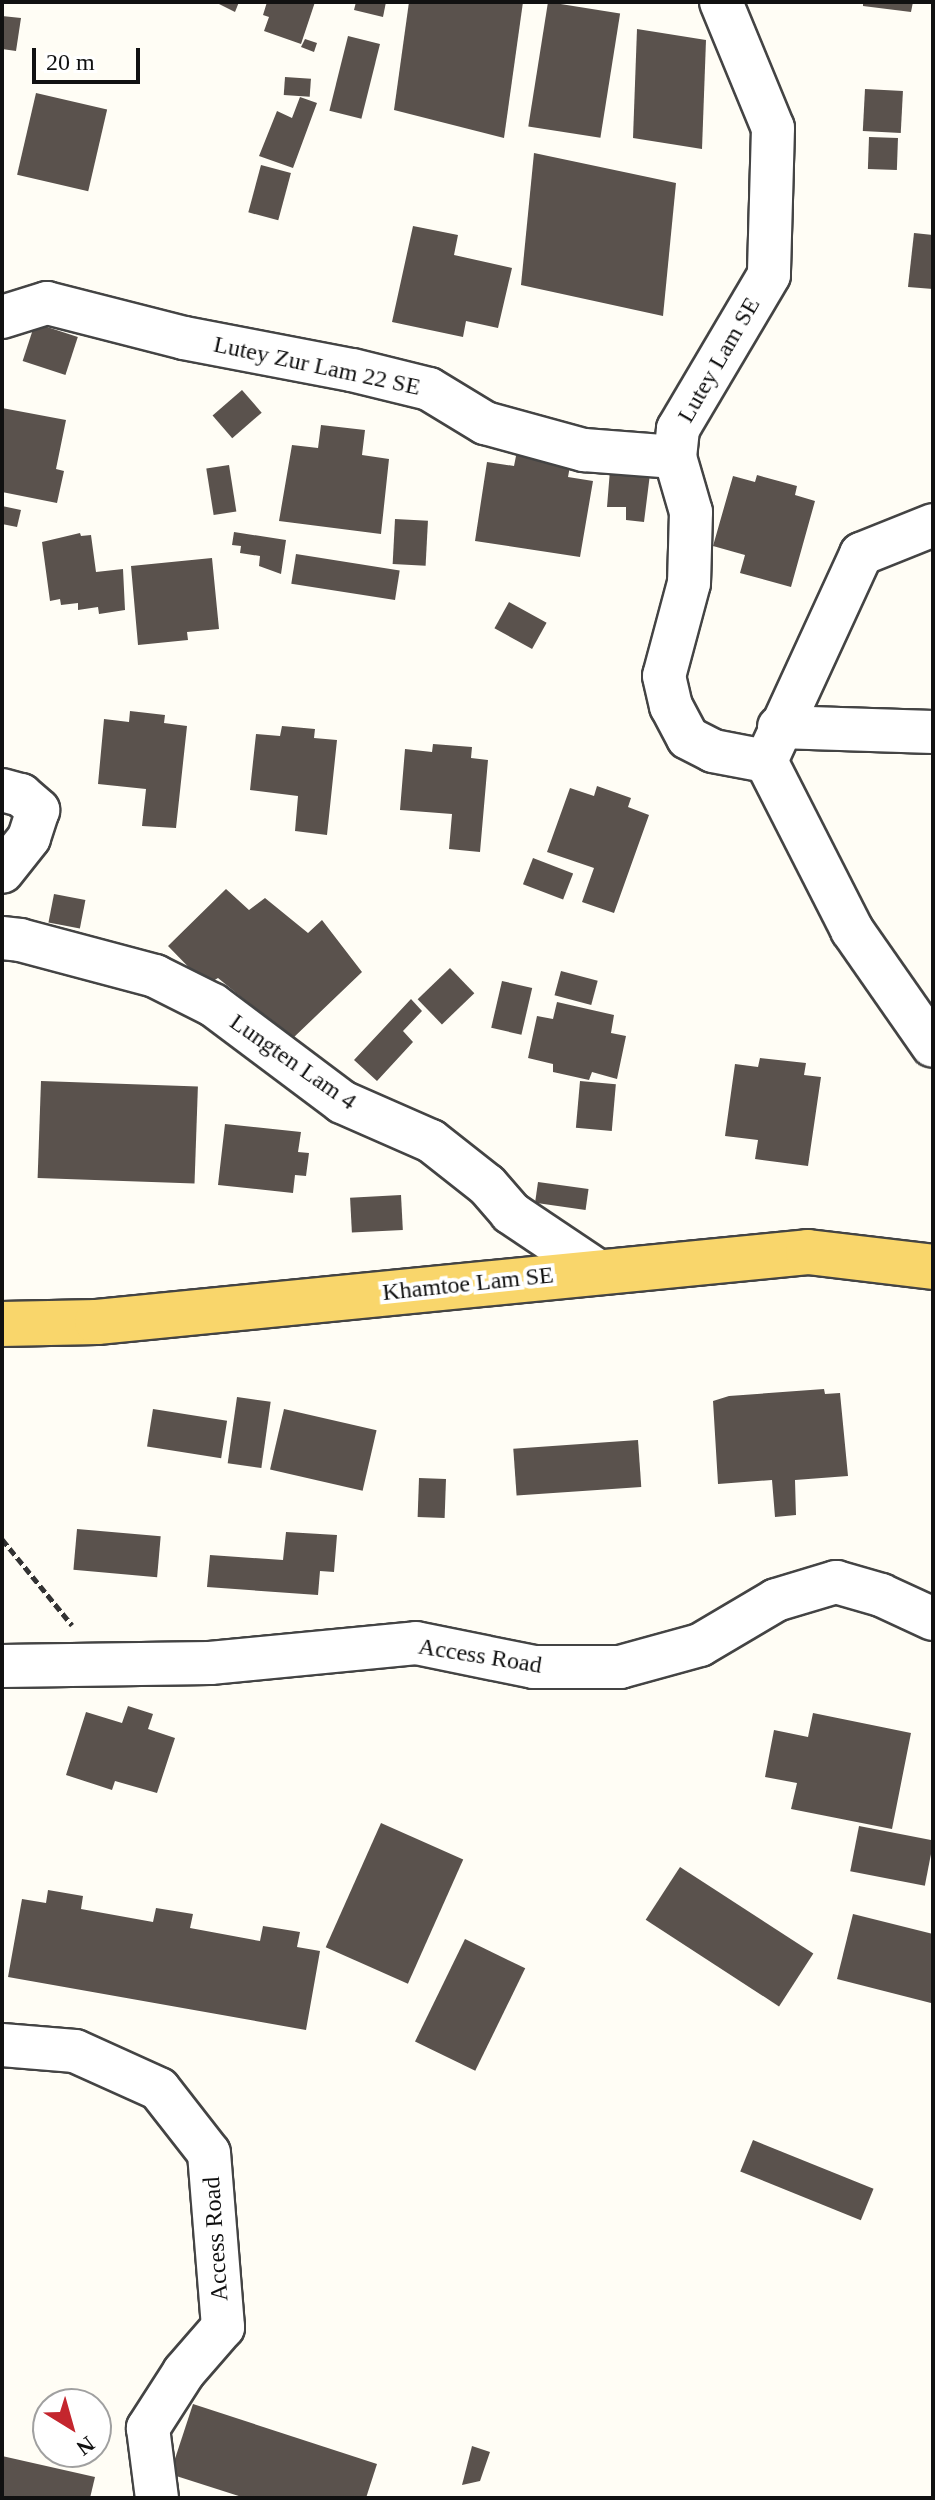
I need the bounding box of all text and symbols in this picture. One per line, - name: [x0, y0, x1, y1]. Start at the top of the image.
- scale bar: [36, 32, 144, 82]
- text: 20 m: [46, 49, 95, 75]
- street label: Lutey Lam SE: [672, 292, 766, 428]
- street label: Lutey Zur Lam 22 SE: [211, 330, 423, 402]
- street label: Lungten Lam 4: [224, 1008, 362, 1116]
- street label: Khamtoe Lam SE: [381, 1261, 555, 1307]
- street label: Access Road: [416, 1632, 544, 1680]
- street label: Access Road: [197, 2176, 235, 2302]
- north arrow: [32, 2388, 112, 2468]
- text: N: [72, 2431, 99, 2461]

